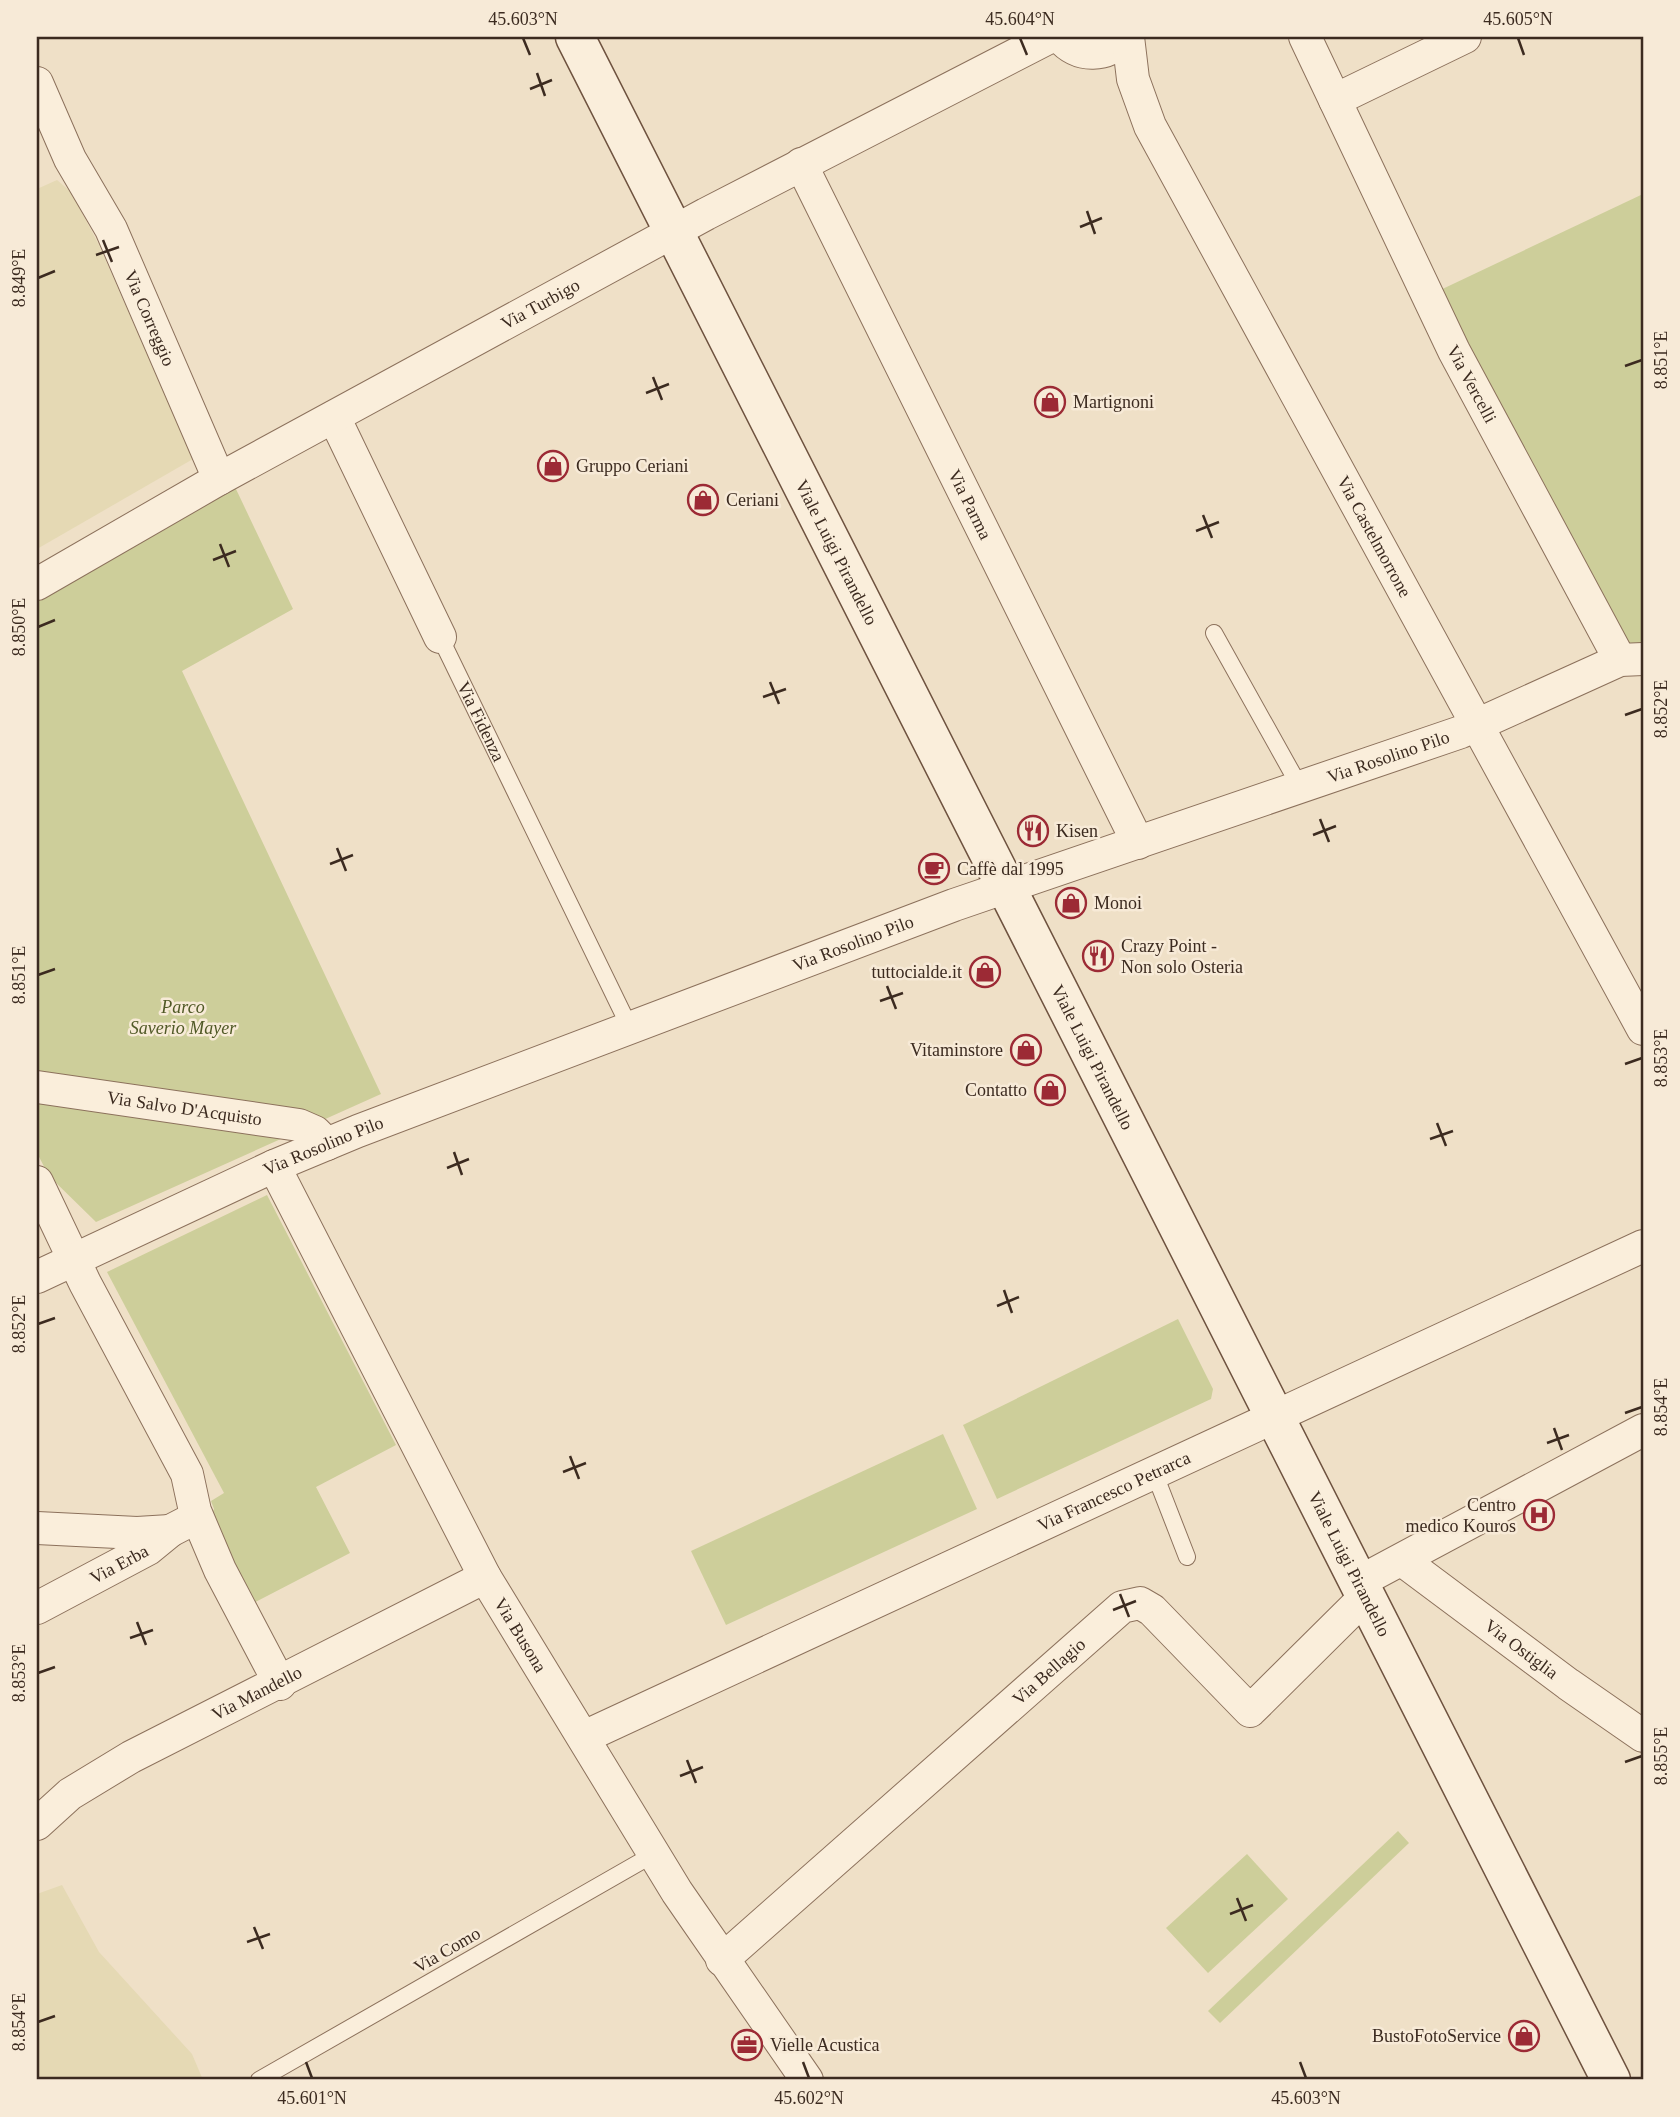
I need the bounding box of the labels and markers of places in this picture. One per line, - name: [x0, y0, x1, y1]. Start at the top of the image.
- shop icon: Martignoni: [1033, 385, 1067, 419]
- place label: Martignoni: [1073, 392, 1154, 412]
- shop icon: Gruppo Ceriani: [536, 449, 570, 483]
- place label: Gruppo Ceriani: [576, 456, 688, 476]
- shop icon: Ceriani: [686, 483, 720, 517]
- place label: Ceriani: [726, 490, 779, 510]
- restaurant icon: Kisen: [1016, 814, 1050, 848]
- place label: Kisen: [1056, 821, 1098, 841]
- cafe icon: Caffè dal 1995: [917, 852, 951, 886]
- place label: Caffè dal 1995: [957, 859, 1064, 879]
- shop icon: Monoi: [1054, 886, 1088, 920]
- place label: Monoi: [1094, 893, 1142, 913]
- place label: Crazy Point - Non solo Osteria: [1121, 936, 1243, 977]
- restaurant icon: Crazy Point - Non solo Osteria: [1081, 939, 1115, 973]
- shop icon: tuttocialde.it: [968, 955, 1002, 989]
- place label: tuttocialde.it: [872, 962, 962, 982]
- shop icon: Vitaminstore: [1009, 1033, 1043, 1067]
- place label: Vitaminstore: [910, 1040, 1003, 1060]
- shop icon: Contatto: [1033, 1073, 1067, 1107]
- place label: Contatto: [965, 1080, 1027, 1100]
- place label: Centro medico Kouros: [1406, 1495, 1516, 1536]
- hospital icon: Centro medico Kouros: [1522, 1498, 1556, 1532]
- shop icon: BustoFotoService: [1507, 2019, 1541, 2053]
- place label: BustoFotoService: [1372, 2026, 1501, 2046]
- office icon: Vielle Acustica: [730, 2028, 764, 2062]
- place label: Vielle Acustica: [770, 2035, 879, 2055]

